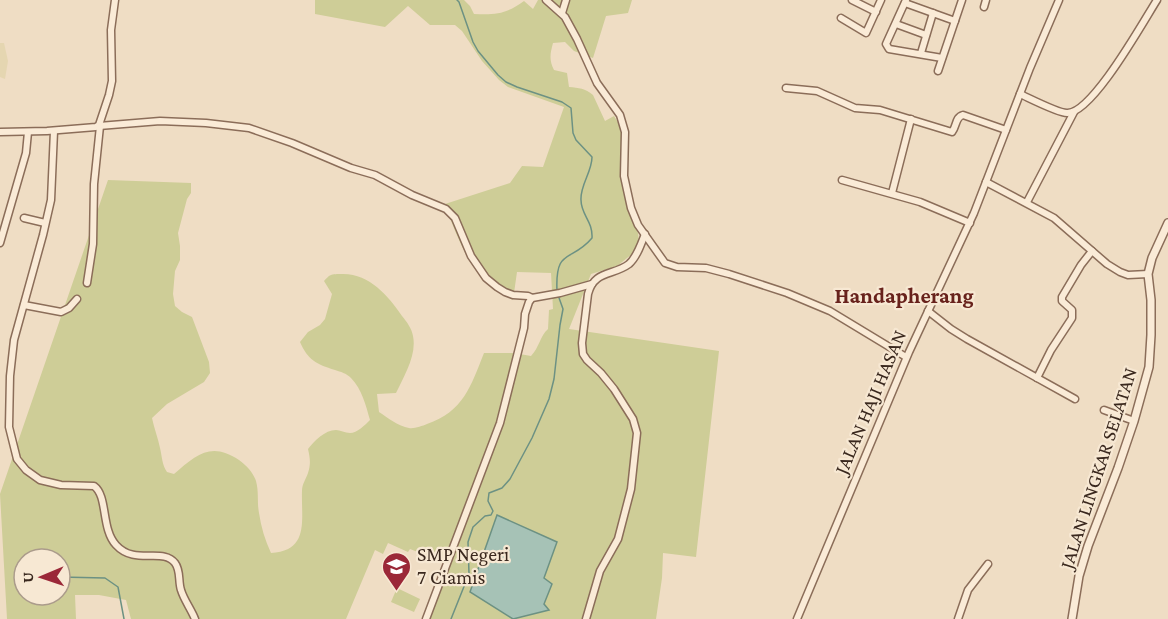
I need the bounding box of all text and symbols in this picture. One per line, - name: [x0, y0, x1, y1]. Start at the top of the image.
- district label: Handapherang: [834, 283, 974, 308]
- street label: JALAN HAJI HASAN: [829, 327, 911, 480]
- street label: JALAN LINGKAR SELATAN: [1054, 365, 1142, 574]
- place label: SMP Negeri 7 Ciamis: [417, 543, 509, 588]
- north arrow: [12, 547, 72, 607]
- school or university icon: SMP Negeri 7 Ciamis: [380, 550, 412, 592]
- text: U: [19, 572, 36, 583]

